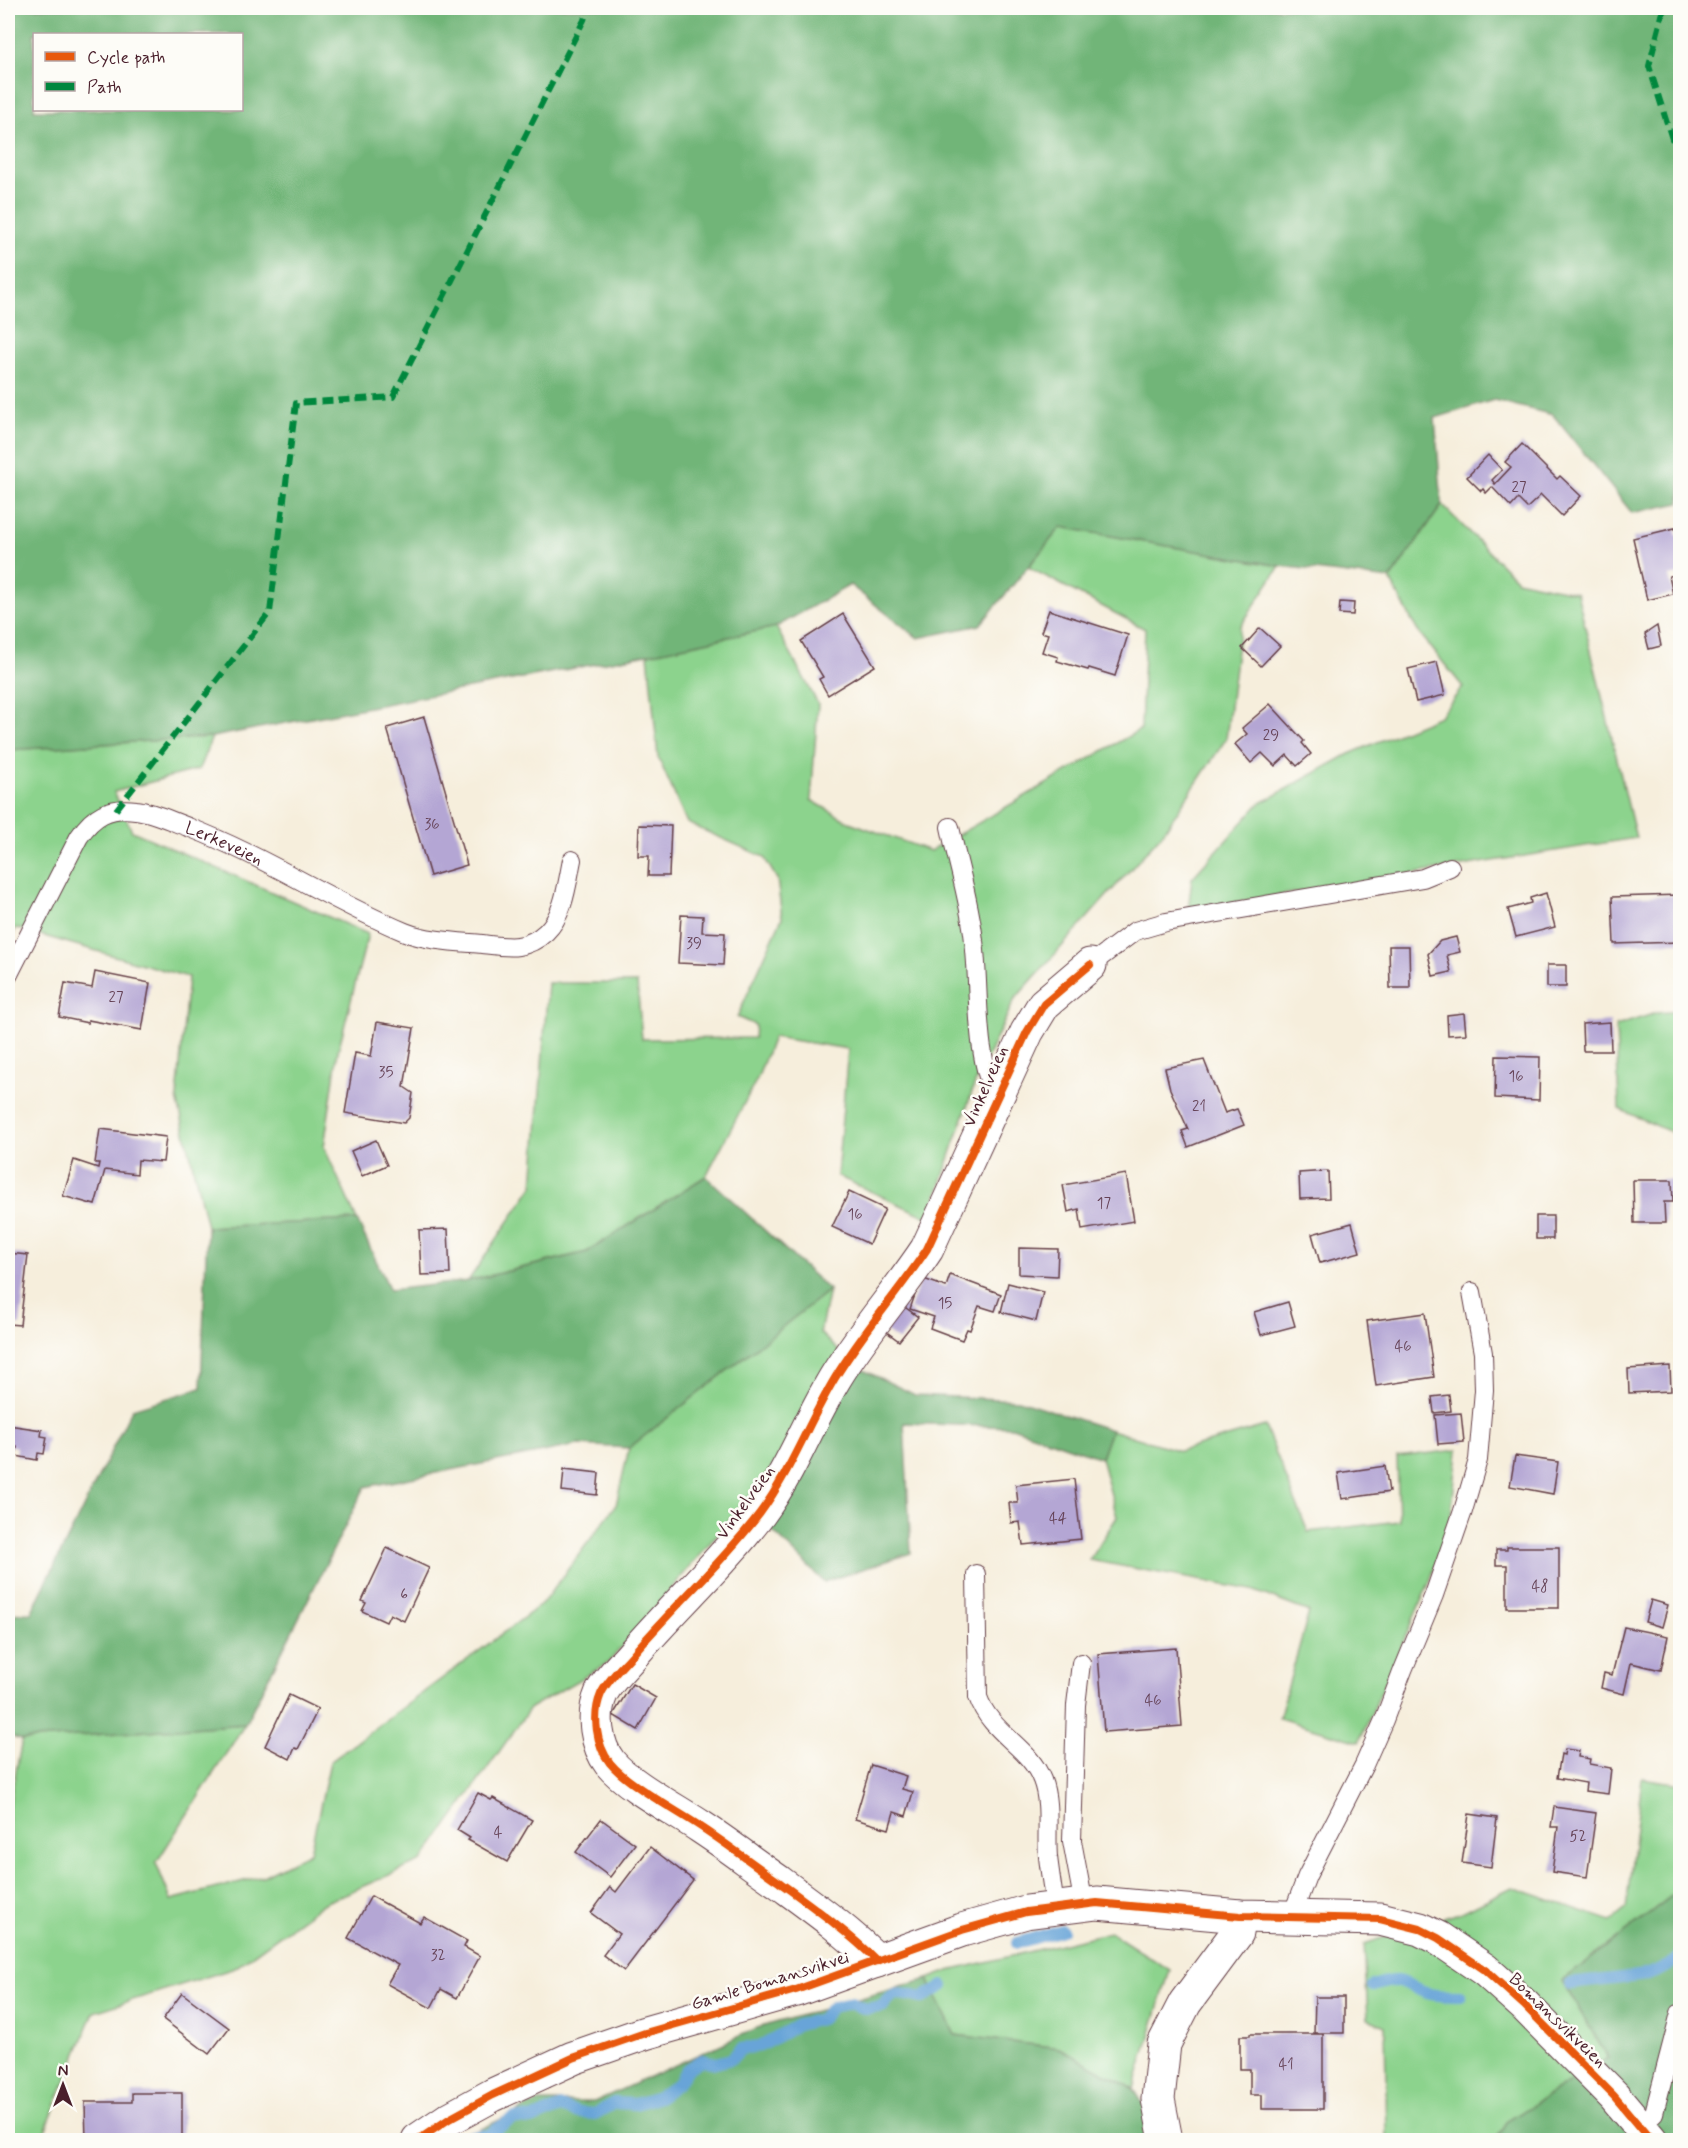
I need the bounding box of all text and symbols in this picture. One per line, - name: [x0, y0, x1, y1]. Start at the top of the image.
- legend: [33, 33, 243, 111]
- text: Cycle path: [87, 46, 165, 70]
- text: Path: [87, 76, 122, 100]
- house number: 27: [1512, 478, 1527, 498]
- house number: 29: [1263, 726, 1279, 746]
- house number: 36: [424, 815, 440, 835]
- street label: Lerkeveien: [182, 816, 267, 872]
- house number: 39: [686, 934, 702, 954]
- house number: 27: [109, 988, 124, 1008]
- street label: Vinkelveien: [957, 1042, 1014, 1131]
- house number: 35: [379, 1063, 393, 1083]
- house number: 16: [1508, 1067, 1524, 1087]
- house number: 21: [1192, 1097, 1206, 1117]
- house number: 17: [1097, 1194, 1112, 1214]
- house number: 16: [847, 1205, 863, 1225]
- house number: 15: [938, 1294, 952, 1314]
- house number: 46: [1394, 1337, 1412, 1357]
- street label: Vinkelveien: [711, 1461, 781, 1545]
- house number: 44: [1049, 1509, 1067, 1529]
- house number: 48: [1532, 1577, 1548, 1597]
- house number: 6: [400, 1585, 408, 1605]
- house number: 46: [1144, 1691, 1162, 1711]
- house number: 4: [494, 1823, 503, 1843]
- house number: 52: [1570, 1827, 1587, 1847]
- street label: Gamle Bomansvikvei: [688, 1945, 852, 2016]
- house number: 32: [431, 1946, 445, 1966]
- street label: Bomansvikveien: [1503, 1968, 1612, 2074]
- north arrow: [33, 2055, 93, 2115]
- house number: 41: [1278, 2055, 1294, 2075]
- text: N: [58, 2061, 68, 2082]

